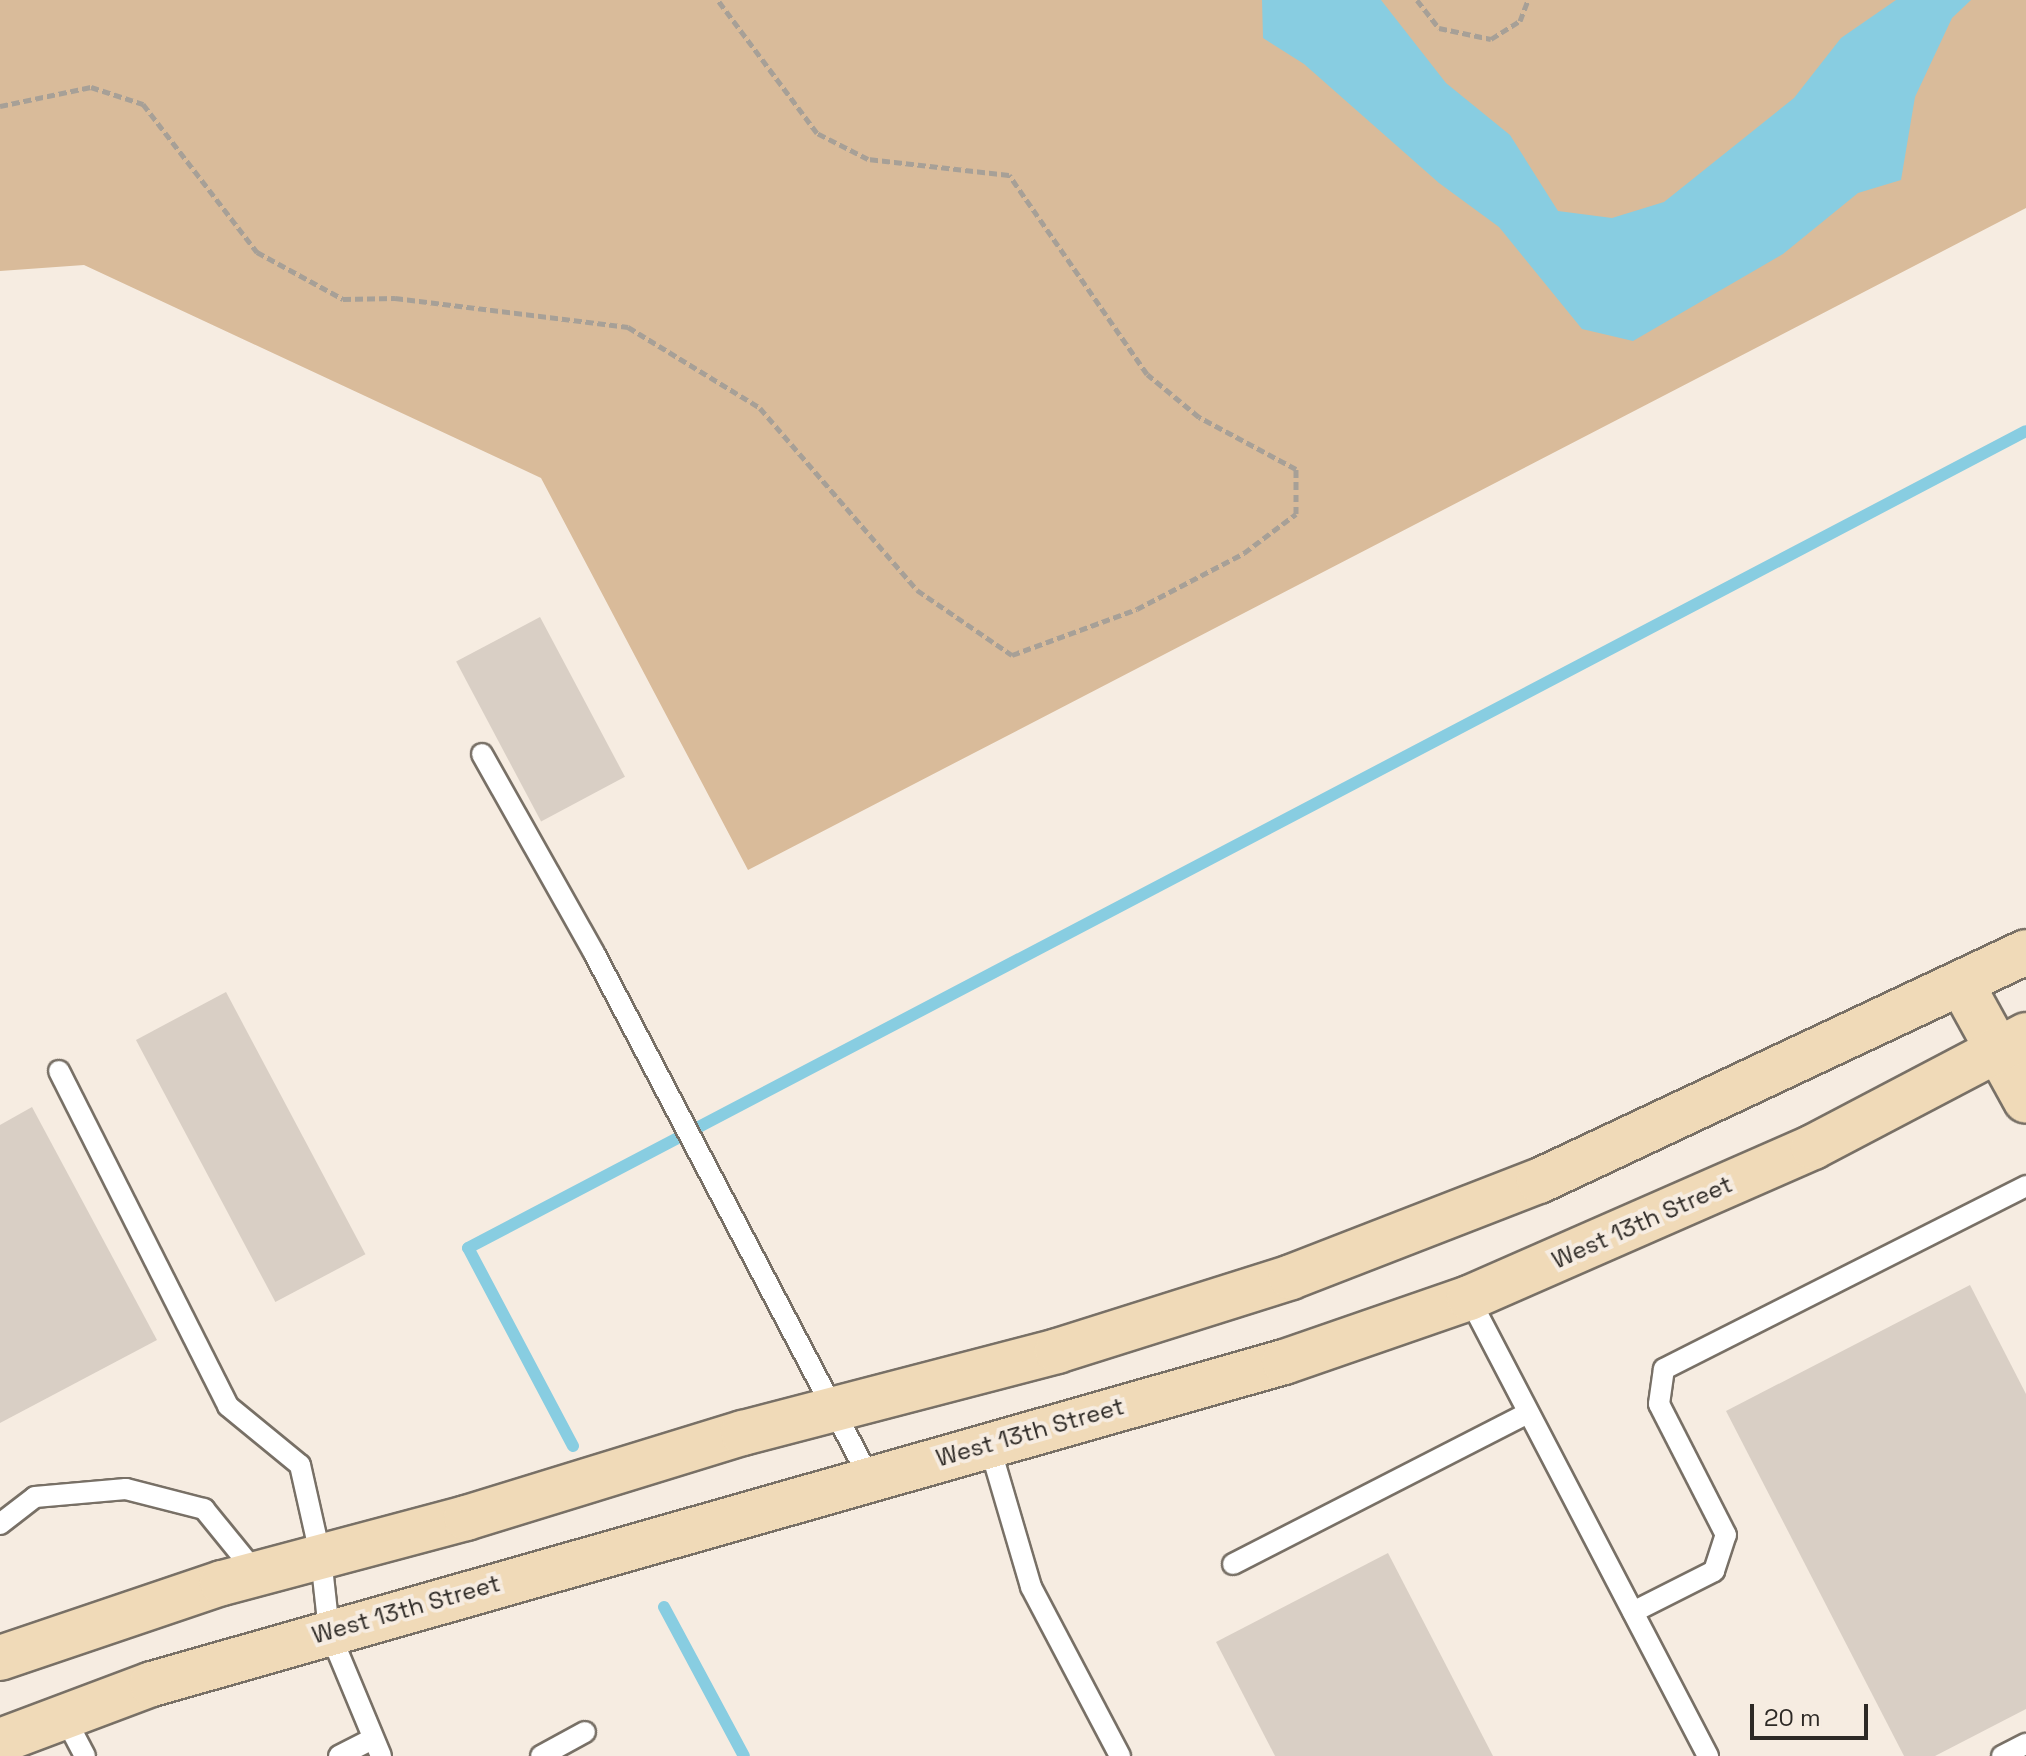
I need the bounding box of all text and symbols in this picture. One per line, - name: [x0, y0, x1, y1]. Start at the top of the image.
- street label: West 13th Street: [1547, 1169, 1737, 1275]
- street label: West 13th Street: [933, 1391, 1127, 1473]
- street label: West 13th Street: [309, 1568, 503, 1650]
- scale bar: [1754, 1688, 1872, 1738]
- text: 20 m: [1764, 1702, 1821, 1733]

